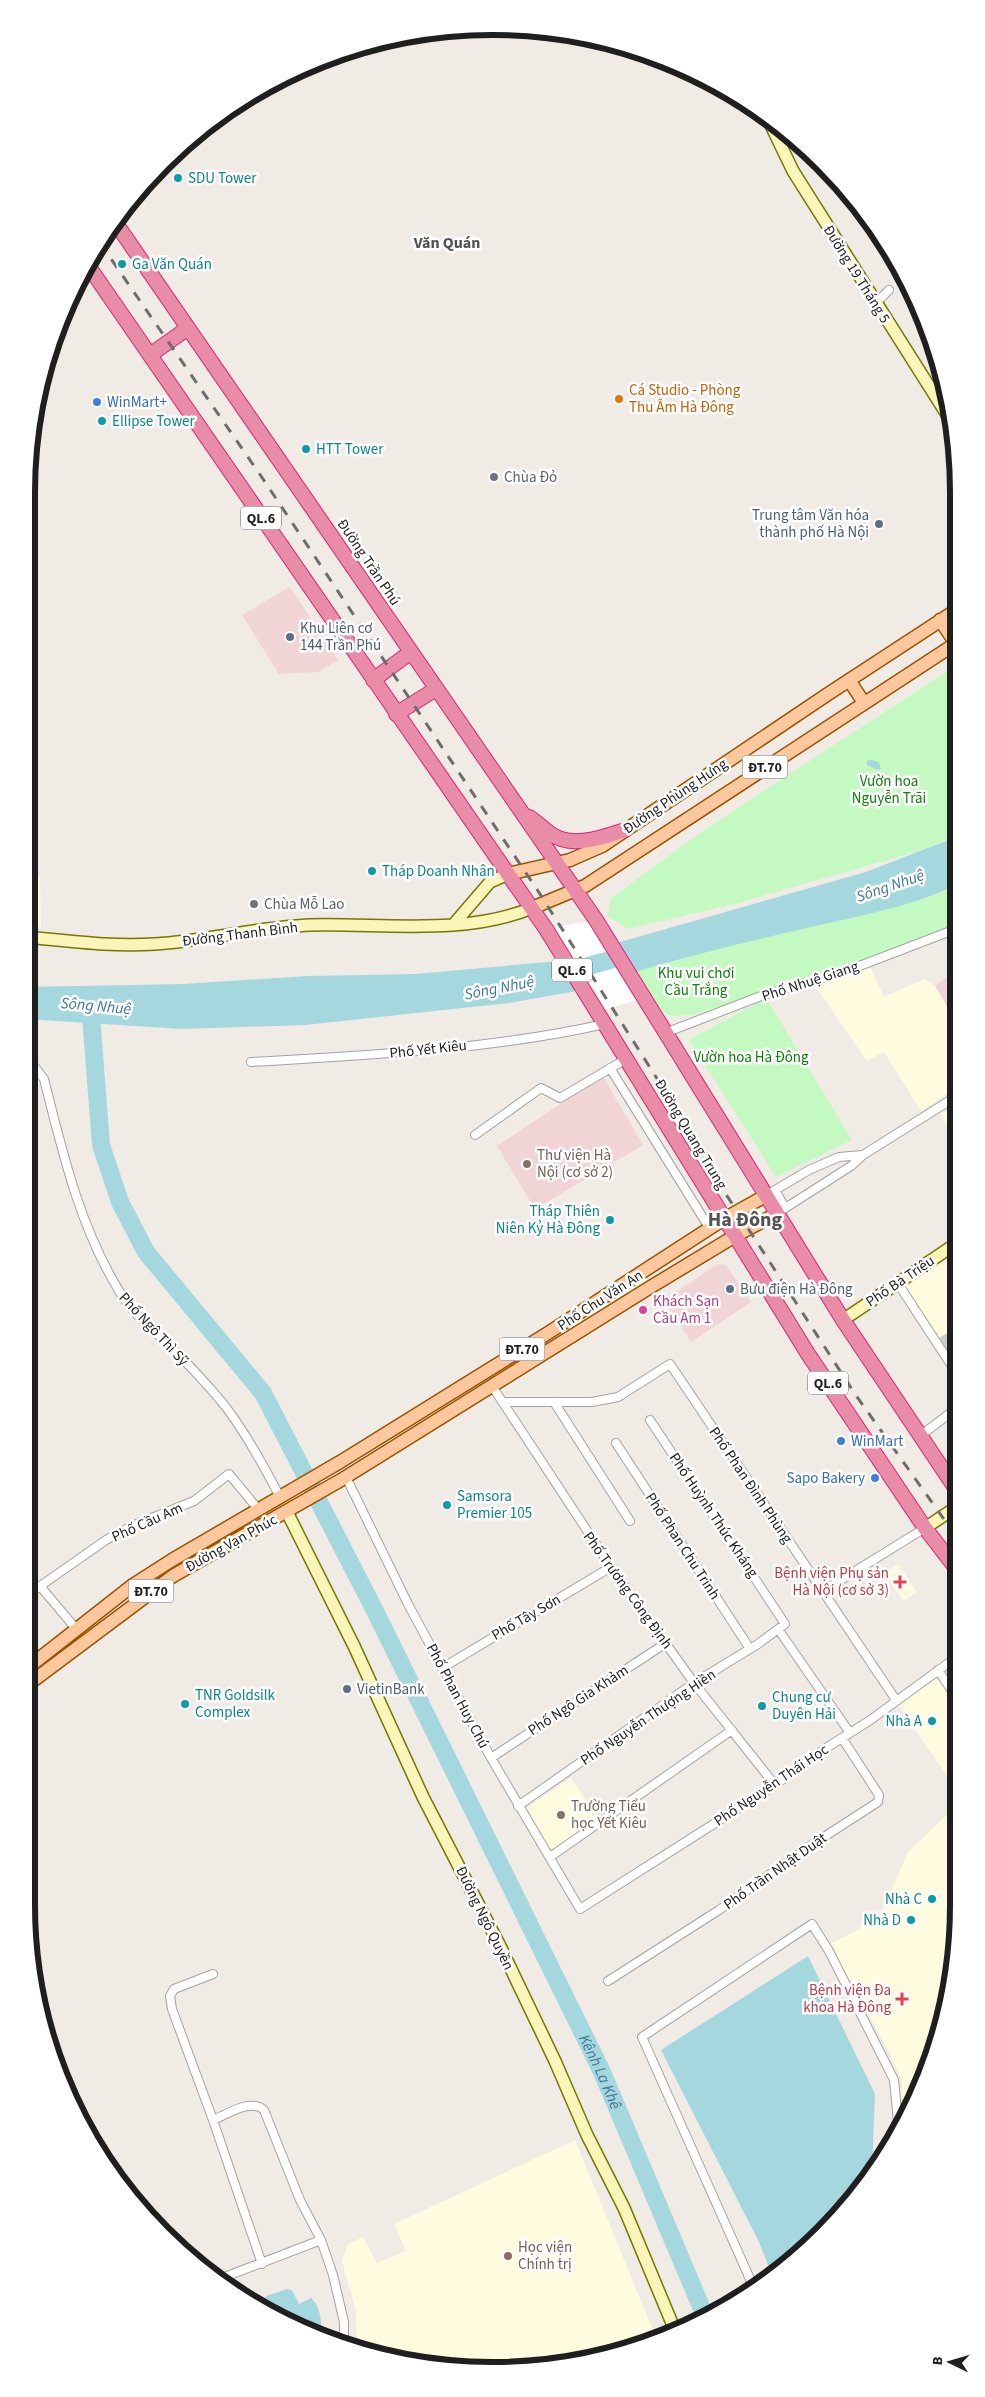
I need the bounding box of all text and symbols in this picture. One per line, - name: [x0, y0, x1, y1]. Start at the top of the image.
- place label: SDU Tower: [188, 168, 257, 189]
- marker: SDU Tower: [172, 172, 184, 184]
- street label: Đường 19 Tháng 5: [818, 221, 895, 328]
- district label: Văn Quán: [413, 232, 480, 254]
- place label: Ga Văn Quán: [132, 254, 212, 275]
- marker: Ga Văn Quán: [116, 258, 128, 270]
- place label: Cá Studio - Phòng Thu Âm Hà Đông: [629, 380, 741, 418]
- place label: WinMart+: [107, 392, 167, 413]
- marker: Cá Studio - Phòng Thu Âm Hà Đông: [613, 393, 625, 405]
- marker: WinMart+: [91, 396, 103, 408]
- place label: Ellipse Tower: [112, 411, 196, 432]
- marker: Ellipse Tower: [96, 415, 108, 427]
- place label: HTT Tower: [316, 439, 384, 460]
- marker: HTT Tower: [300, 443, 312, 455]
- place label: Chùa Đỏ: [504, 467, 557, 488]
- marker: Chùa Đỏ: [488, 471, 500, 483]
- place label: Trung tâm Văn hóa thành phố Hà Nội: [752, 505, 869, 543]
- road number: QL.6: [241, 506, 281, 530]
- street label: Đường Trần Phú: [332, 515, 405, 610]
- marker: Trung tâm Văn hóa thành phố Hà Nội: [873, 518, 885, 530]
- place label: Khu Liên cơ 144 Trần Phú: [300, 618, 381, 656]
- marker: Khu Liên cơ 144 Trần Phú: [284, 631, 296, 643]
- street label: Đường Phùng Hưng: [619, 753, 732, 839]
- road number: ĐT.70: [742, 756, 788, 779]
- park label: Vườn hoa Nguyễn Trãi: [852, 771, 926, 809]
- place label: Tháp Doanh Nhân: [382, 861, 495, 882]
- water label: Sông Nhuệ: [853, 864, 928, 908]
- marker: Tháp Doanh Nhân: [366, 865, 378, 877]
- place label: Chùa Mỗ Lao: [264, 894, 344, 915]
- marker: Chùa Mỗ Lao: [248, 898, 260, 910]
- street label: Đường Thanh Bình: [181, 917, 299, 952]
- street label: Phố Nhuệ Giang: [759, 956, 862, 1007]
- road number: QL.6: [552, 958, 592, 982]
- park label: Khu vui chơi Cầu Trắng: [658, 963, 734, 1001]
- water label: Sông Nhuệ: [462, 970, 536, 1006]
- water label: Sông Nhuệ: [60, 992, 132, 1020]
- street label: Phố Yết Kiêu: [388, 1035, 468, 1064]
- park label: Vườn hoa Hà Đông: [693, 1047, 809, 1068]
- street label: Đường Quang Trung: [649, 1075, 732, 1194]
- place label: Thư viện Hà Nội (cơ sở 2): [537, 1145, 613, 1183]
- marker: Thư viện Hà Nội (cơ sở 2): [521, 1158, 533, 1170]
- place label: Tháp Thiên Niên Kỷ Hà Đông: [496, 1201, 600, 1239]
- district label: Hà Đông: [708, 1206, 782, 1234]
- marker: Tháp Thiên Niên Kỷ Hà Đông: [604, 1214, 616, 1226]
- street label: Phố Bà Triệu: [862, 1251, 939, 1312]
- street label: Phố Chu Văn An: [553, 1265, 647, 1336]
- place label: Bưu điện Hà Đông: [740, 1279, 853, 1300]
- marker: Bưu điện Hà Đông: [724, 1283, 736, 1295]
- street label: Phố Ngô Thì Sỹ: [114, 1288, 193, 1371]
- place label: Khách Sạn Cầu Am 1: [653, 1291, 719, 1329]
- marker: Khách Sạn Cầu Am 1: [637, 1304, 649, 1316]
- road number: ĐT.70: [500, 1338, 544, 1360]
- road number: QL.6: [808, 1372, 848, 1395]
- street label: Phố Phan Đình Phùng: [704, 1423, 798, 1548]
- place label: WinMart: [851, 1431, 903, 1452]
- marker: WinMart: [835, 1435, 847, 1447]
- street label: Phố Huỳnh Thúc Kháng: [664, 1449, 763, 1582]
- place label: Sapo Bakery: [786, 1468, 865, 1489]
- marker: Sapo Bakery: [869, 1472, 881, 1484]
- place label: Samsora Premier 105: [457, 1486, 532, 1524]
- street label: Phố Phan Chu Trinh: [640, 1489, 725, 1604]
- street label: Phố Cầu Am: [108, 1497, 186, 1547]
- marker: Samsora Premier 105: [441, 1499, 453, 1511]
- street label: Đường Vạn Phúc: [181, 1509, 281, 1577]
- street label: Phố Trương Công Định: [578, 1527, 677, 1653]
- place label: Bệnh viện Phụ sản Hà Nội (cơ sở 3): [774, 1563, 889, 1601]
- marker: Bệnh viện Phụ sản Hà Nội (cơ sở 3): [893, 1575, 907, 1589]
- road number: ĐT.70: [128, 1580, 174, 1602]
- street label: Phố Tây Sơn: [488, 1589, 565, 1646]
- street label: Phố Phan Huy Chú: [421, 1640, 494, 1752]
- street label: Phố Ngô Gia Khảm: [524, 1660, 633, 1741]
- street label: Phố Nguyễn Thượng Hiền: [576, 1664, 720, 1771]
- place label: VietinBank: [357, 1679, 425, 1700]
- marker: VietinBank: [341, 1683, 353, 1695]
- place label: TNR Goldsilk Complex: [195, 1685, 276, 1723]
- place label: Chung cư Duyên Hải: [772, 1687, 836, 1725]
- marker: TNR Goldsilk Complex: [179, 1698, 191, 1710]
- marker: Chung cư Duyên Hải: [756, 1700, 768, 1712]
- place label: Nhà A: [885, 1711, 923, 1732]
- marker: Nhà A: [926, 1715, 938, 1727]
- street label: Phố Nguyễn Thái Học: [710, 1739, 833, 1832]
- place label: Trường Tiểu học Yết Kiêu: [571, 1796, 647, 1834]
- marker: Trường Tiểu học Yết Kiêu: [555, 1809, 567, 1821]
- street label: Phố Trần Nhật Duật: [719, 1828, 831, 1915]
- street label: Đường Ngô Quyền: [450, 1863, 519, 1974]
- place label: Nhà C: [885, 1889, 922, 1910]
- marker: Nhà C: [926, 1893, 938, 1905]
- place label: Nhà D: [863, 1910, 901, 1931]
- marker: Nhà D: [905, 1914, 917, 1926]
- place label: Bệnh viện Đa khoa Hà Đông: [803, 1980, 891, 2018]
- marker: Bệnh viện Đa khoa Hà Đông: [895, 1992, 909, 2006]
- water label: Kênh La Khê: [573, 2031, 627, 2113]
- place label: Học viện Chính trị: [518, 2237, 572, 2275]
- marker: Học viện Chính trị: [502, 2250, 514, 2262]
- north arrow: [925, 2337, 975, 2387]
- text: B: [928, 2355, 948, 2366]

